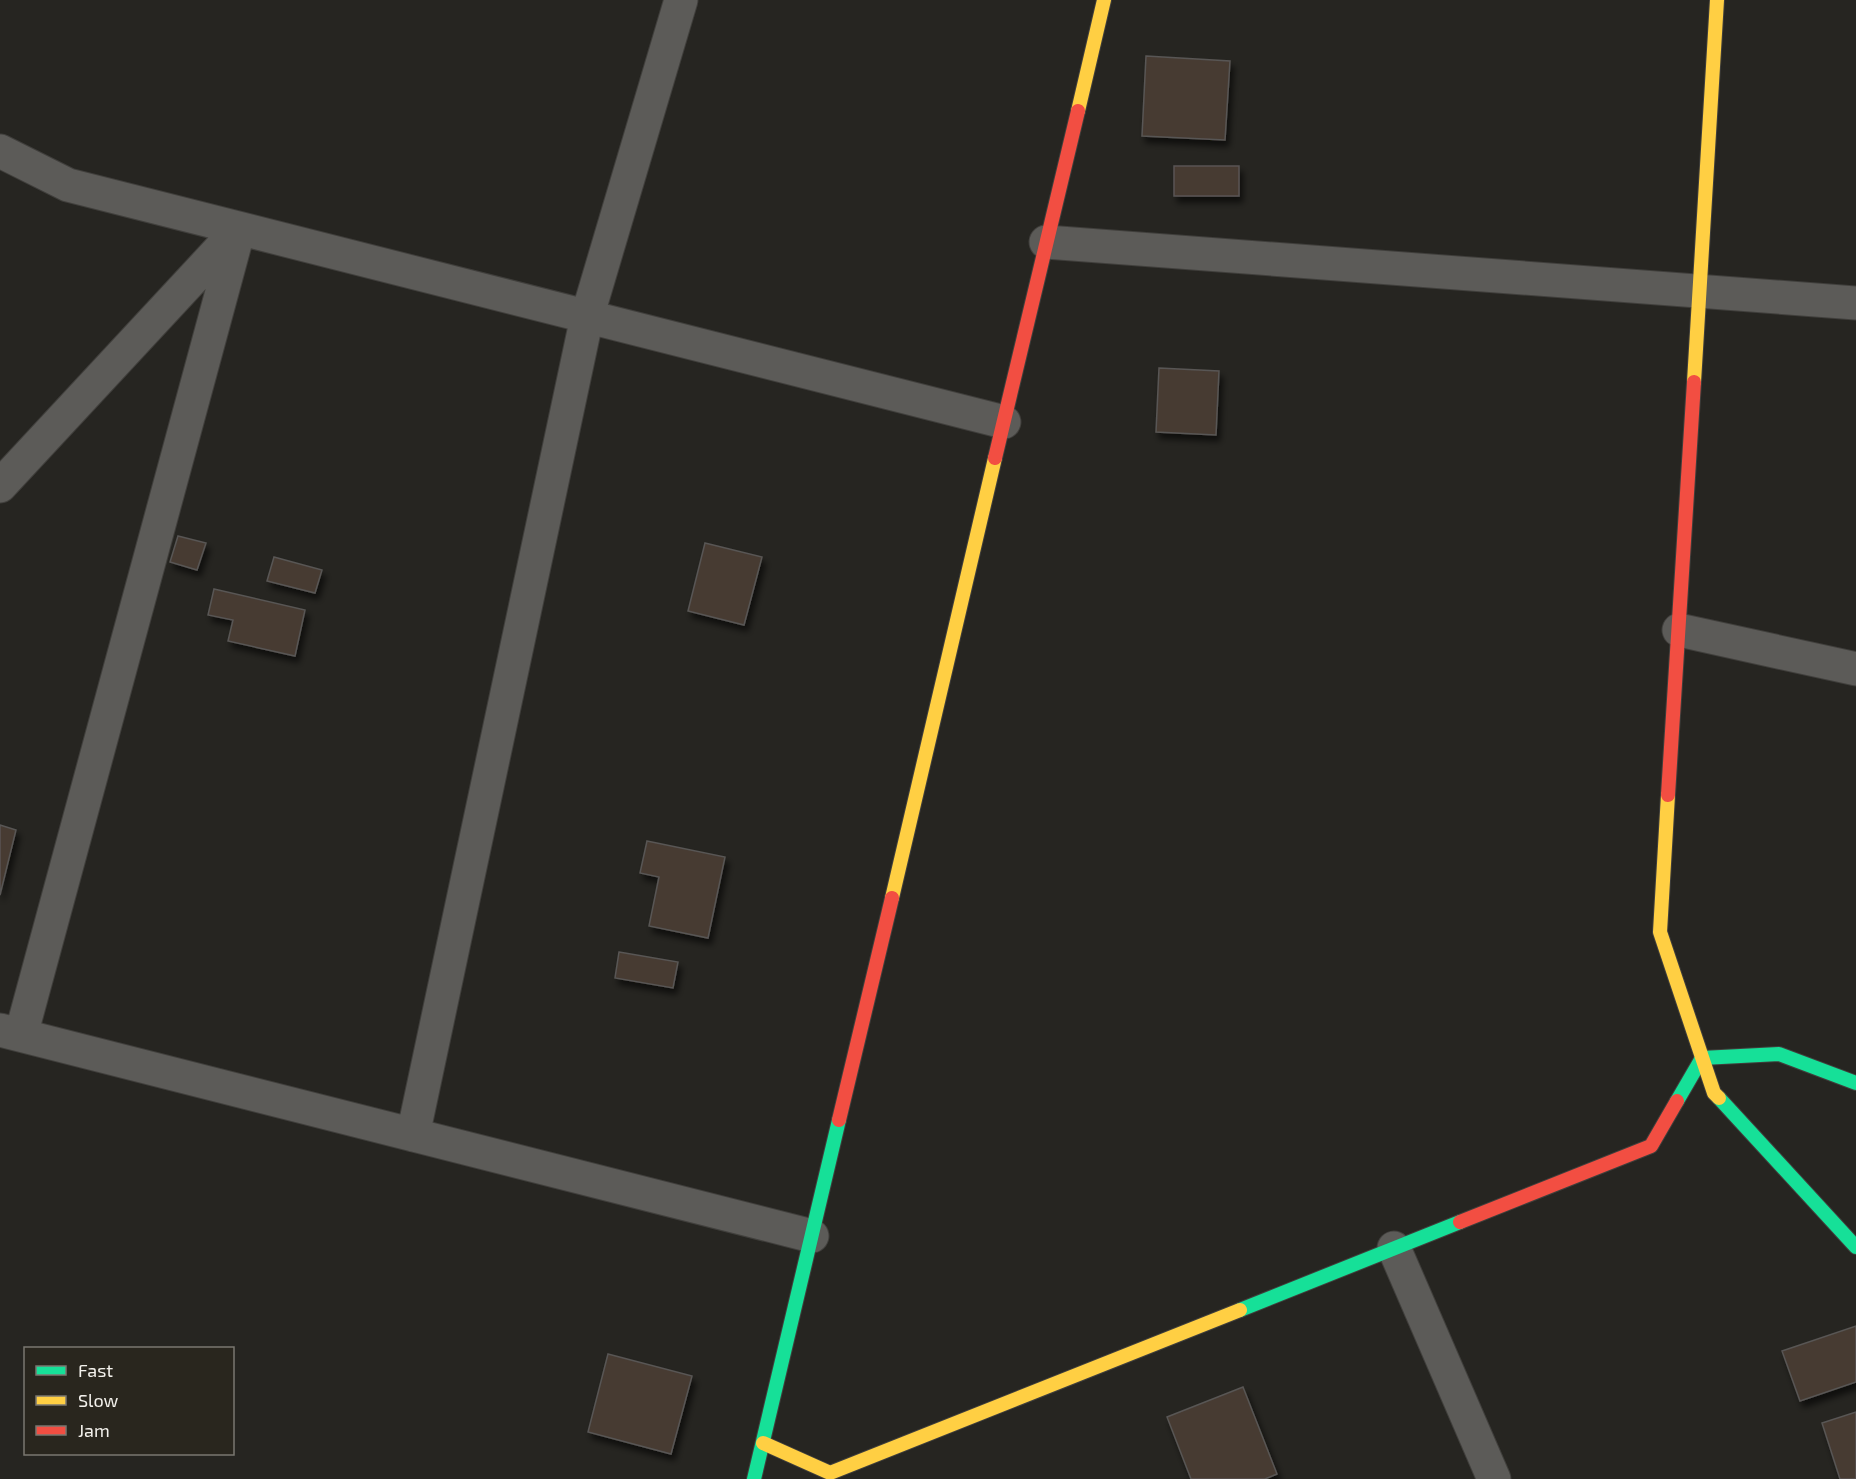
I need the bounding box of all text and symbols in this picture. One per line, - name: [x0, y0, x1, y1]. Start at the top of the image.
- legend: [24, 1347, 234, 1455]
- text: Fast: [78, 1359, 113, 1381]
- text: Slow: [78, 1389, 119, 1411]
- text: Jam: [78, 1419, 110, 1441]

